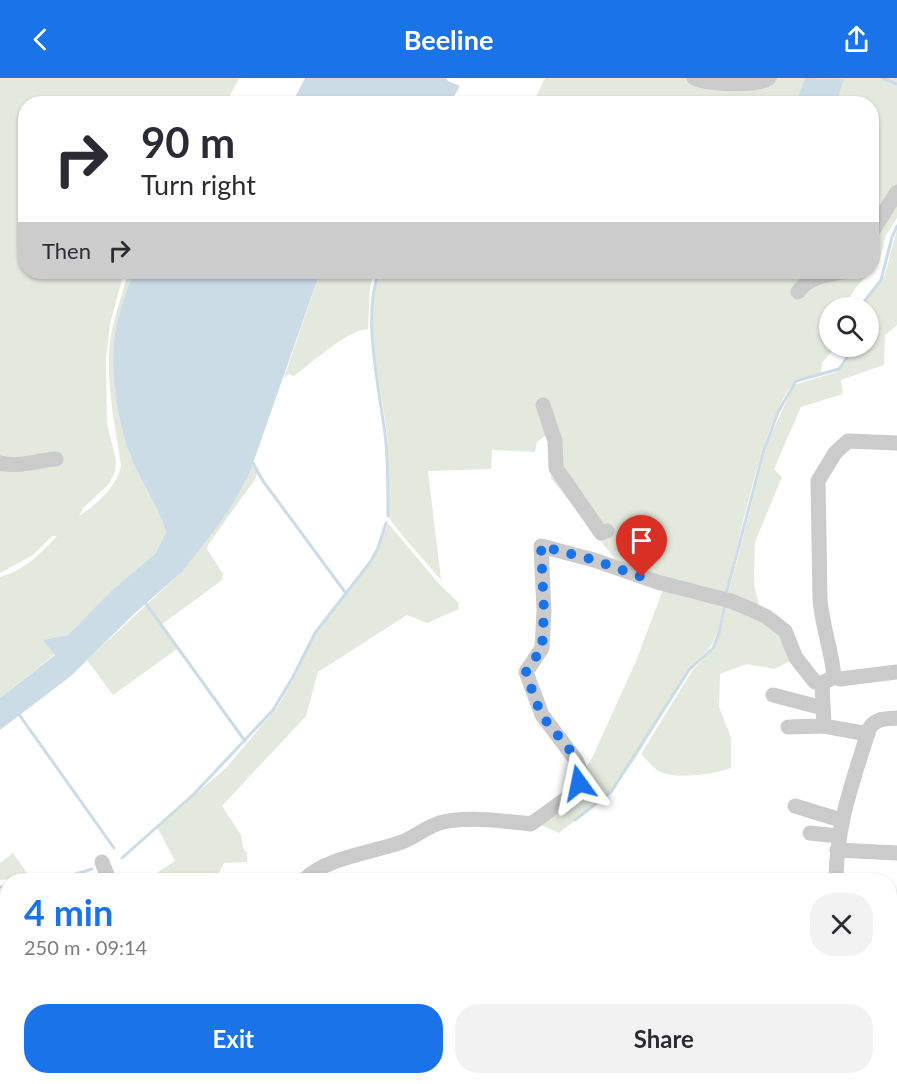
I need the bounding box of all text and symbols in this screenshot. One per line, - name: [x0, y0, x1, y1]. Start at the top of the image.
- icon: back: [24, 23, 57, 56]
- text: Beeline: [404, 23, 493, 56]
- icon: share: [840, 23, 873, 56]
- text: 90 m: [141, 117, 235, 167]
- icon: right: [42, 120, 120, 198]
- text: Turn right: [141, 168, 256, 201]
- icon: right: [103, 234, 136, 267]
- text: Then: [42, 237, 91, 264]
- map controls: [819, 297, 879, 357]
- button: search: [819, 297, 879, 357]
- pin: [616, 515, 667, 577]
- icon: arrive: [625, 524, 658, 557]
- position arrow: [547, 751, 611, 815]
- text: 4 min: [24, 890, 113, 934]
- button: close: [810, 893, 873, 956]
- text: 250 m · 09:14: [24, 935, 147, 959]
- button: Exit: [24, 1004, 443, 1073]
- button: Share: [455, 1004, 873, 1073]

